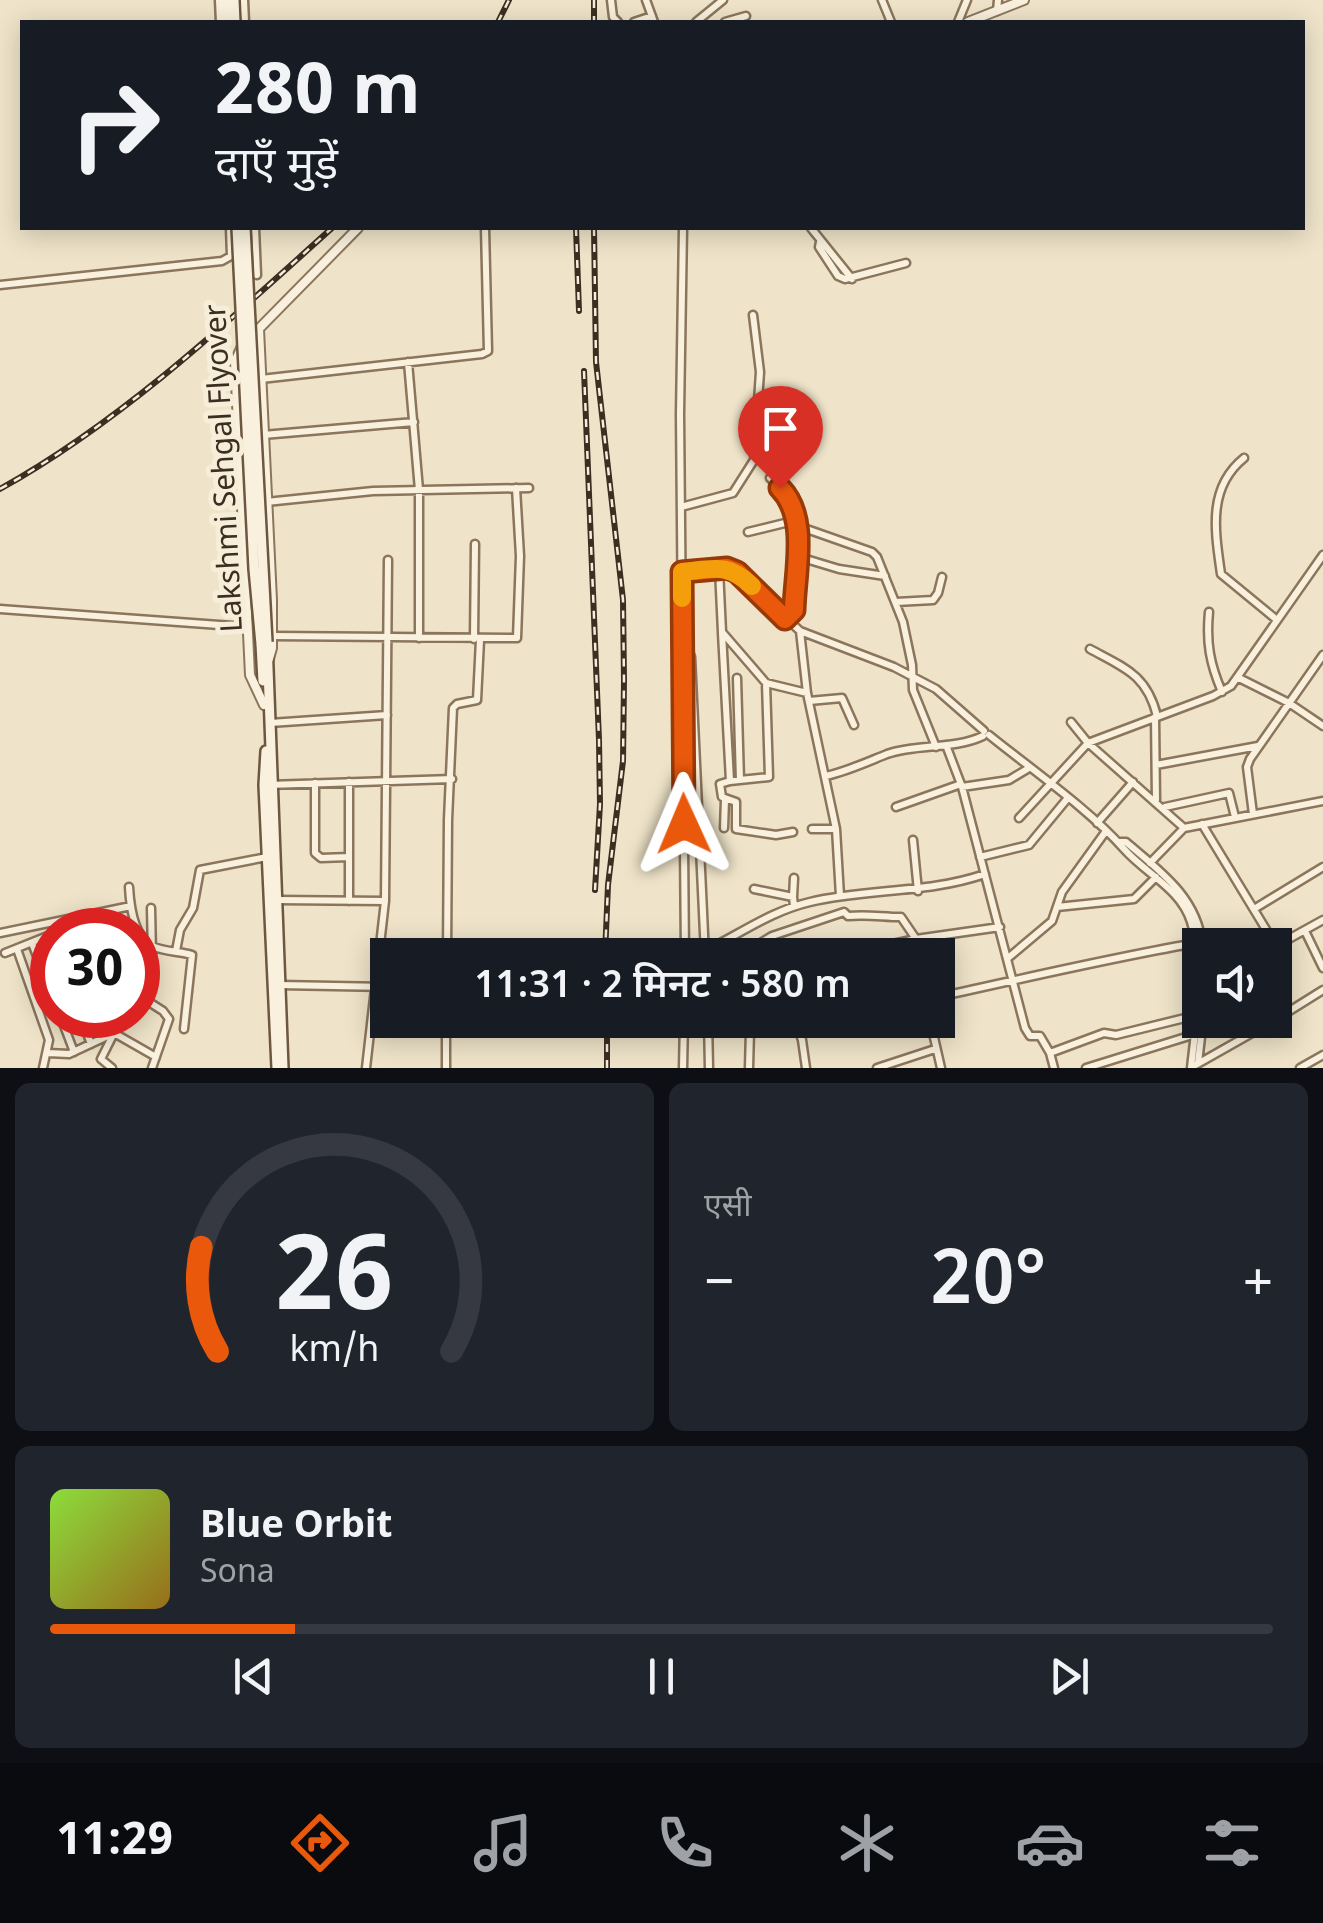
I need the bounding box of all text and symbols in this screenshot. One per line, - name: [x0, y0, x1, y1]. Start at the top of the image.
- text: 280 m: [215, 50, 421, 142]
- icon: right: [50, 60, 180, 190]
- text: दाएँ मुड़ें: [215, 139, 338, 197]
- street label: Lakshmi Sehgal Flyover: [198, 303, 254, 633]
- pin: [738, 386, 823, 489]
- icon: arrive: [753, 401, 808, 456]
- position arrow: [632, 772, 736, 876]
- speed limit sign: 30: [30, 908, 160, 1038]
- map controls: [1182, 928, 1292, 1038]
- button: sound: [1182, 928, 1292, 1038]
- text: 11:31 · 2 मिनट · 580 m: [474, 963, 851, 1013]
- text: एसी: [704, 1187, 752, 1229]
- text: 26: [276, 1216, 393, 1351]
- text: 20°: [930, 1236, 1047, 1334]
- text: −: [704, 1250, 734, 1321]
- text: +: [1243, 1250, 1273, 1321]
- text: km/h: [290, 1329, 379, 1376]
- text: Blue Orbit: [200, 1503, 392, 1553]
- text: Sona: [200, 1553, 275, 1595]
- icon: previous: [226, 1649, 281, 1704]
- icon: pause: [634, 1649, 689, 1704]
- icon: next: [1042, 1649, 1097, 1704]
- icon: directions: [285, 1808, 355, 1878]
- icon: music: [468, 1808, 538, 1878]
- icon: phone: [650, 1808, 720, 1878]
- icon: climate: [832, 1808, 902, 1878]
- icon: car: [1015, 1808, 1085, 1878]
- icon: filters: [1197, 1808, 1267, 1878]
- text: 11:29: [56, 1814, 173, 1872]

